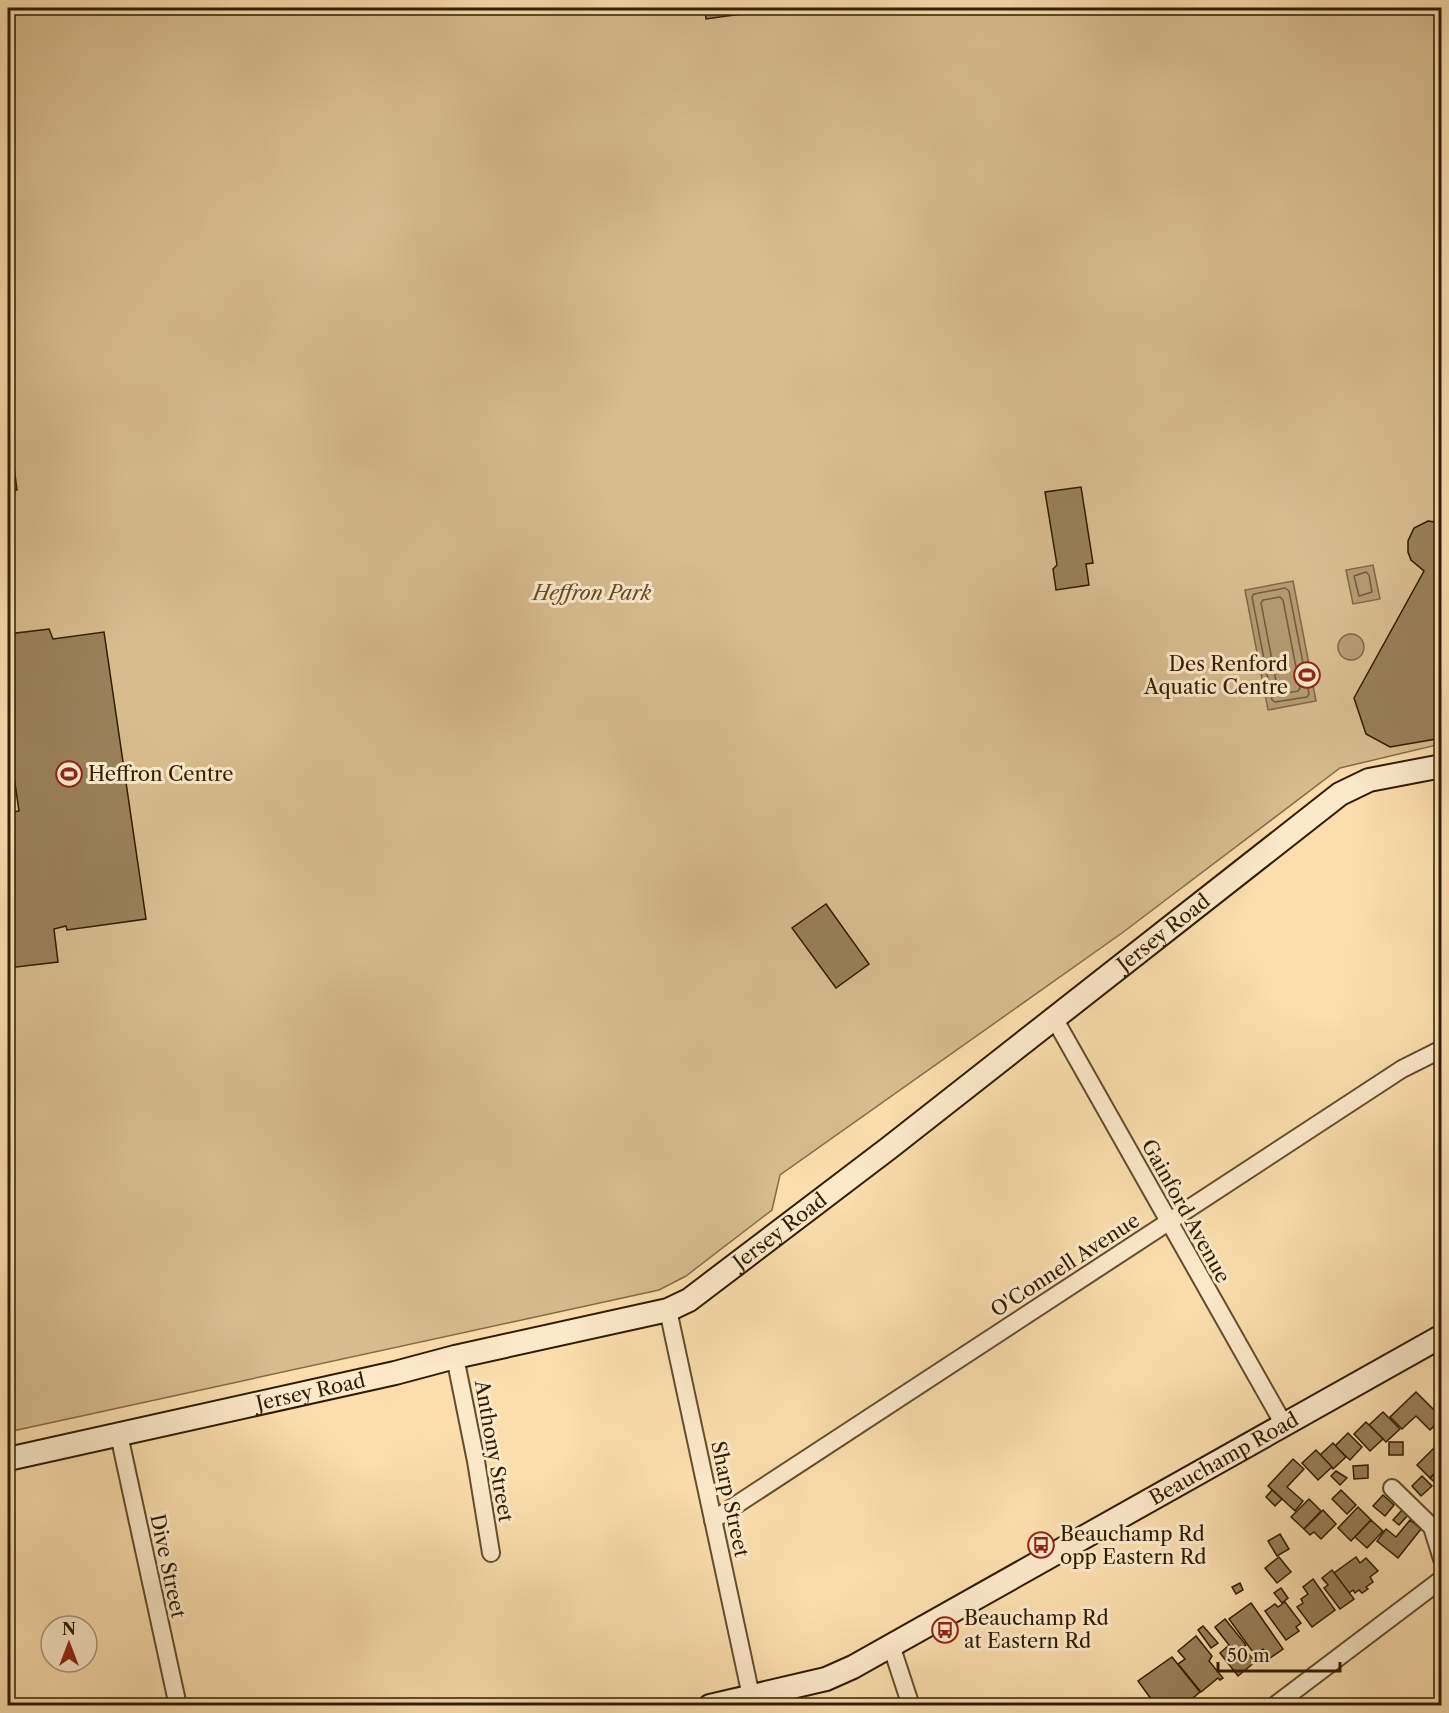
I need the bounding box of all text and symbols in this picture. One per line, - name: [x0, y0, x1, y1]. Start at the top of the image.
- park label: Heffron Park: [531, 581, 652, 605]
- place label: Des Renford Aquatic Centre: [1143, 652, 1288, 699]
- sports icon: Des Renford Aquatic Centre: [1292, 660, 1322, 690]
- sports icon: Heffron Centre: [54, 759, 84, 789]
- place label: Heffron Centre: [88, 762, 233, 786]
- street label: Jersey Road: [1110, 889, 1215, 978]
- street label: Gainford Avenue: [1137, 1135, 1235, 1287]
- street label: Jersey Road: [726, 1188, 831, 1276]
- street label: O'Connell Avenue: [986, 1208, 1144, 1322]
- street label: Jersey Road: [251, 1368, 368, 1416]
- street label: Anthony Street: [470, 1377, 518, 1524]
- street label: Beauchamp Road: [1145, 1407, 1303, 1510]
- street label: Sharp Street: [706, 1439, 754, 1559]
- street label: Dive Street: [145, 1512, 191, 1620]
- place label: Beauchamp Rd opp Eastern Rd: [1060, 1522, 1207, 1569]
- bus stop icon: Beauchamp Rd opp Eastern Rd: [1026, 1530, 1056, 1560]
- place label: Beauchamp Rd at Eastern Rd: [964, 1606, 1109, 1653]
- north arrow: [39, 1614, 99, 1674]
- bus stop icon: Beauchamp Rd at Eastern Rd: [930, 1615, 960, 1645]
- text: N: [62, 1619, 76, 1639]
- scale bar: [1218, 1635, 1340, 1673]
- text: 50 m: [1227, 1645, 1270, 1667]

